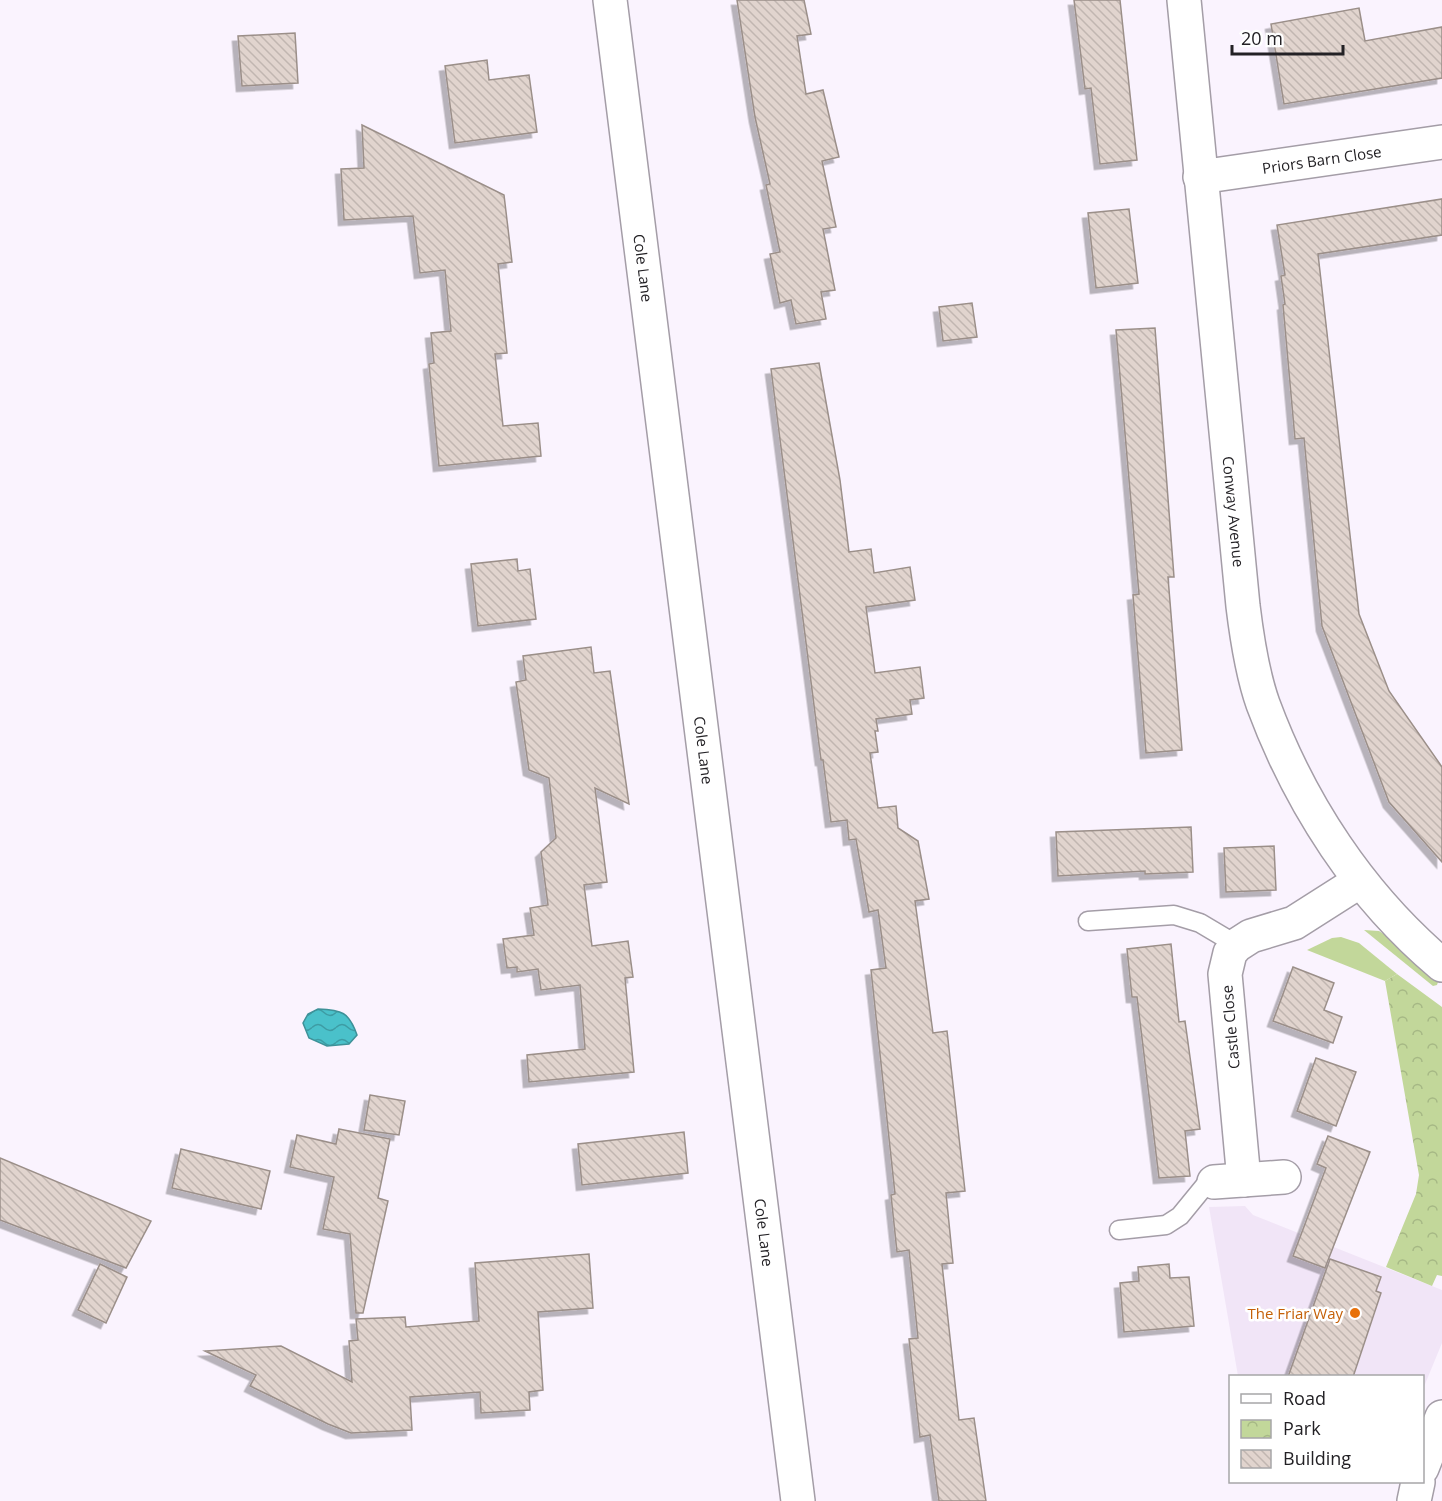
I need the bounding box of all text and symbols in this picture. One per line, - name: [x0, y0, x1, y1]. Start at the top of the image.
- scale bar: [1232, 18, 1343, 56]
- text: 20 m: [1241, 26, 1283, 50]
- street label: Priors Barn Close: [1261, 141, 1383, 178]
- street label: Cole Lane: [629, 233, 658, 303]
- street label: Conway Avenue: [1218, 455, 1249, 568]
- street label: Cole Lane: [690, 715, 718, 785]
- street label: Castle Close: [1216, 984, 1244, 1070]
- street label: Cole Lane: [750, 1197, 779, 1268]
- place label: The Friar Way: [1247, 1303, 1343, 1323]
- marker: The Friar Way: [1348, 1306, 1362, 1320]
- legend: [1229, 1375, 1424, 1483]
- text: Road: [1283, 1386, 1326, 1410]
- text: Park: [1283, 1416, 1321, 1440]
- text: Building: [1283, 1446, 1351, 1470]

